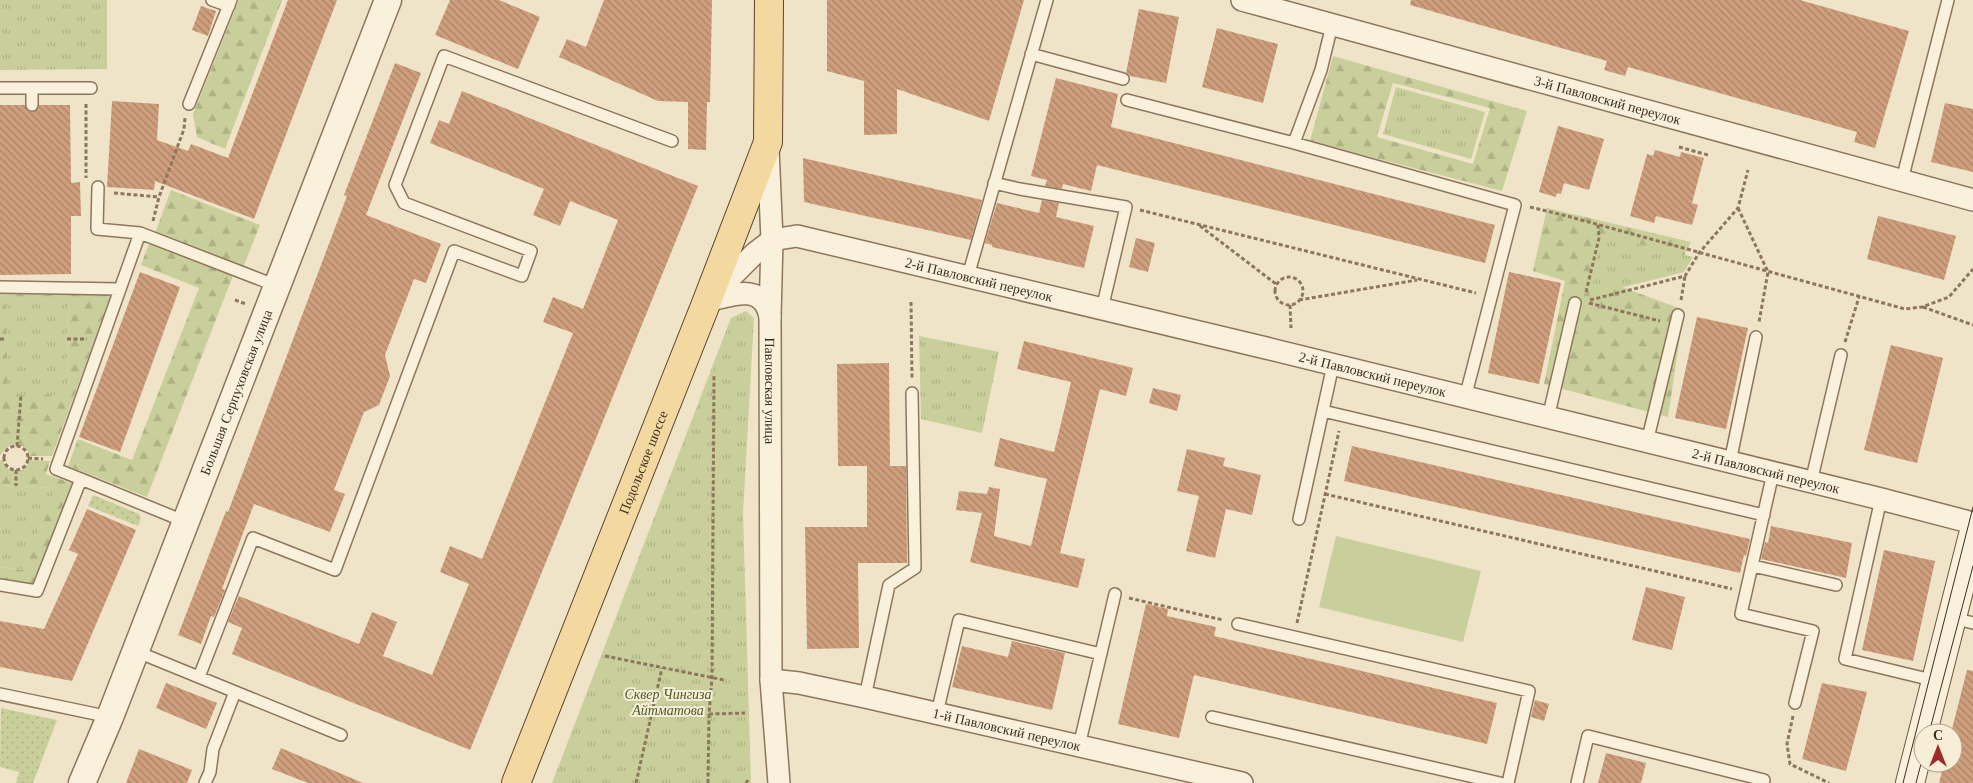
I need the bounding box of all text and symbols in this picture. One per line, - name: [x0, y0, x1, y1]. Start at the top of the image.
- street label: 3-й Павловский переулок: [1533, 73, 1683, 127]
- street label: 2-й Павловский переулок: [904, 255, 1054, 304]
- street label: Большая Серпуховская улица: [197, 307, 275, 477]
- street label: Павловская улица: [763, 337, 778, 445]
- street label: 2-й Павловский переулок: [1297, 349, 1448, 400]
- street label: Подольское шоссе: [616, 408, 670, 516]
- street label: 2-й Павловский переулок: [1691, 445, 1841, 496]
- park label: Сквер Чингиза Айтматова: [624, 687, 712, 718]
- street label: 1-й Павловский переулок: [931, 705, 1082, 754]
- north arrow: [1913, 723, 1963, 773]
- text: С: [1933, 728, 1943, 743]

